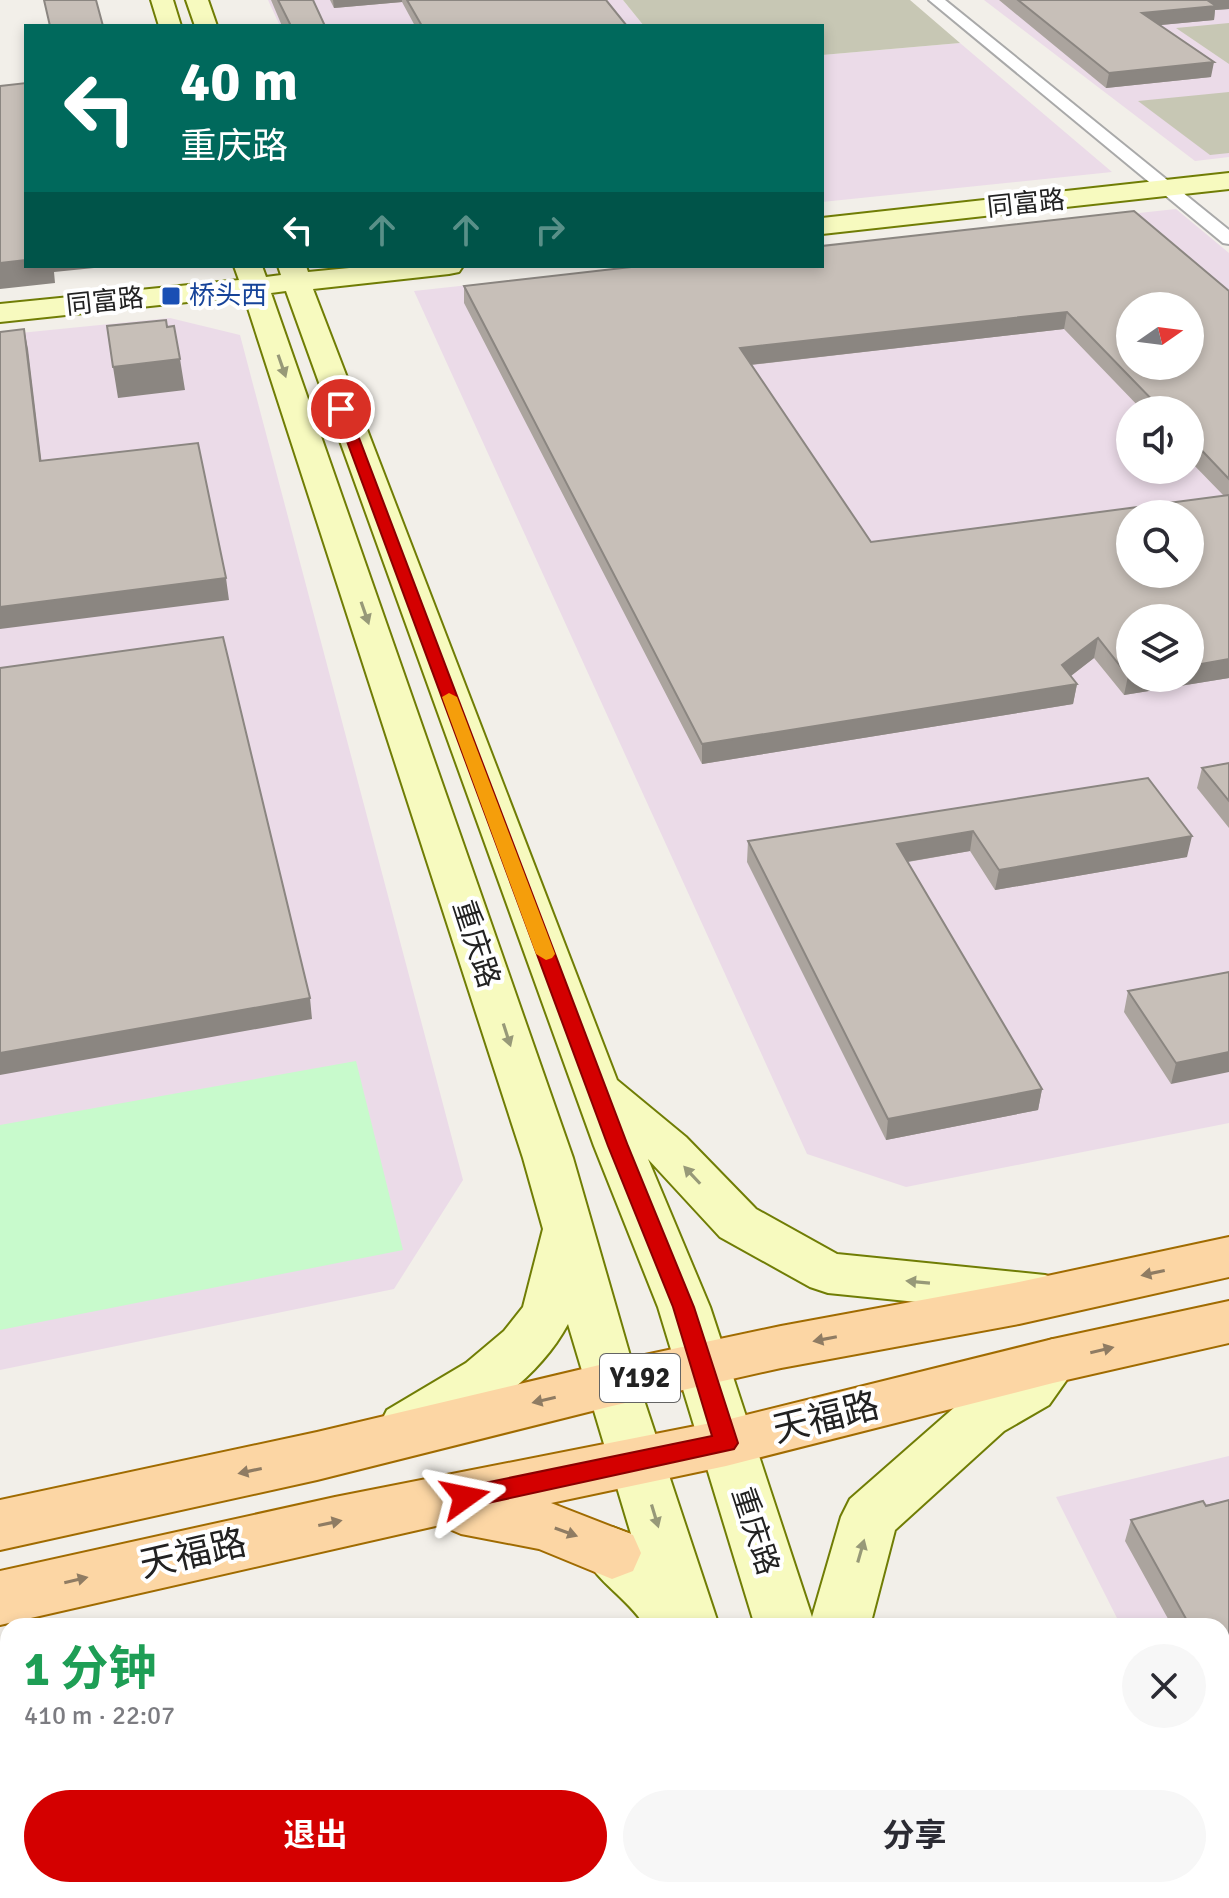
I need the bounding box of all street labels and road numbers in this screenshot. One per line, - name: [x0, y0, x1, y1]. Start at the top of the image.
- street label: 同富路: [986, 184, 1066, 224]
- street label: 同富路: [65, 282, 145, 322]
- street label: 重庆路: [444, 895, 508, 993]
- road number: Y192: [600, 1354, 680, 1402]
- street label: 天福路: [768, 1383, 884, 1453]
- street label: 重庆路: [723, 1482, 787, 1580]
- street label: 天福路: [135, 1520, 251, 1588]

